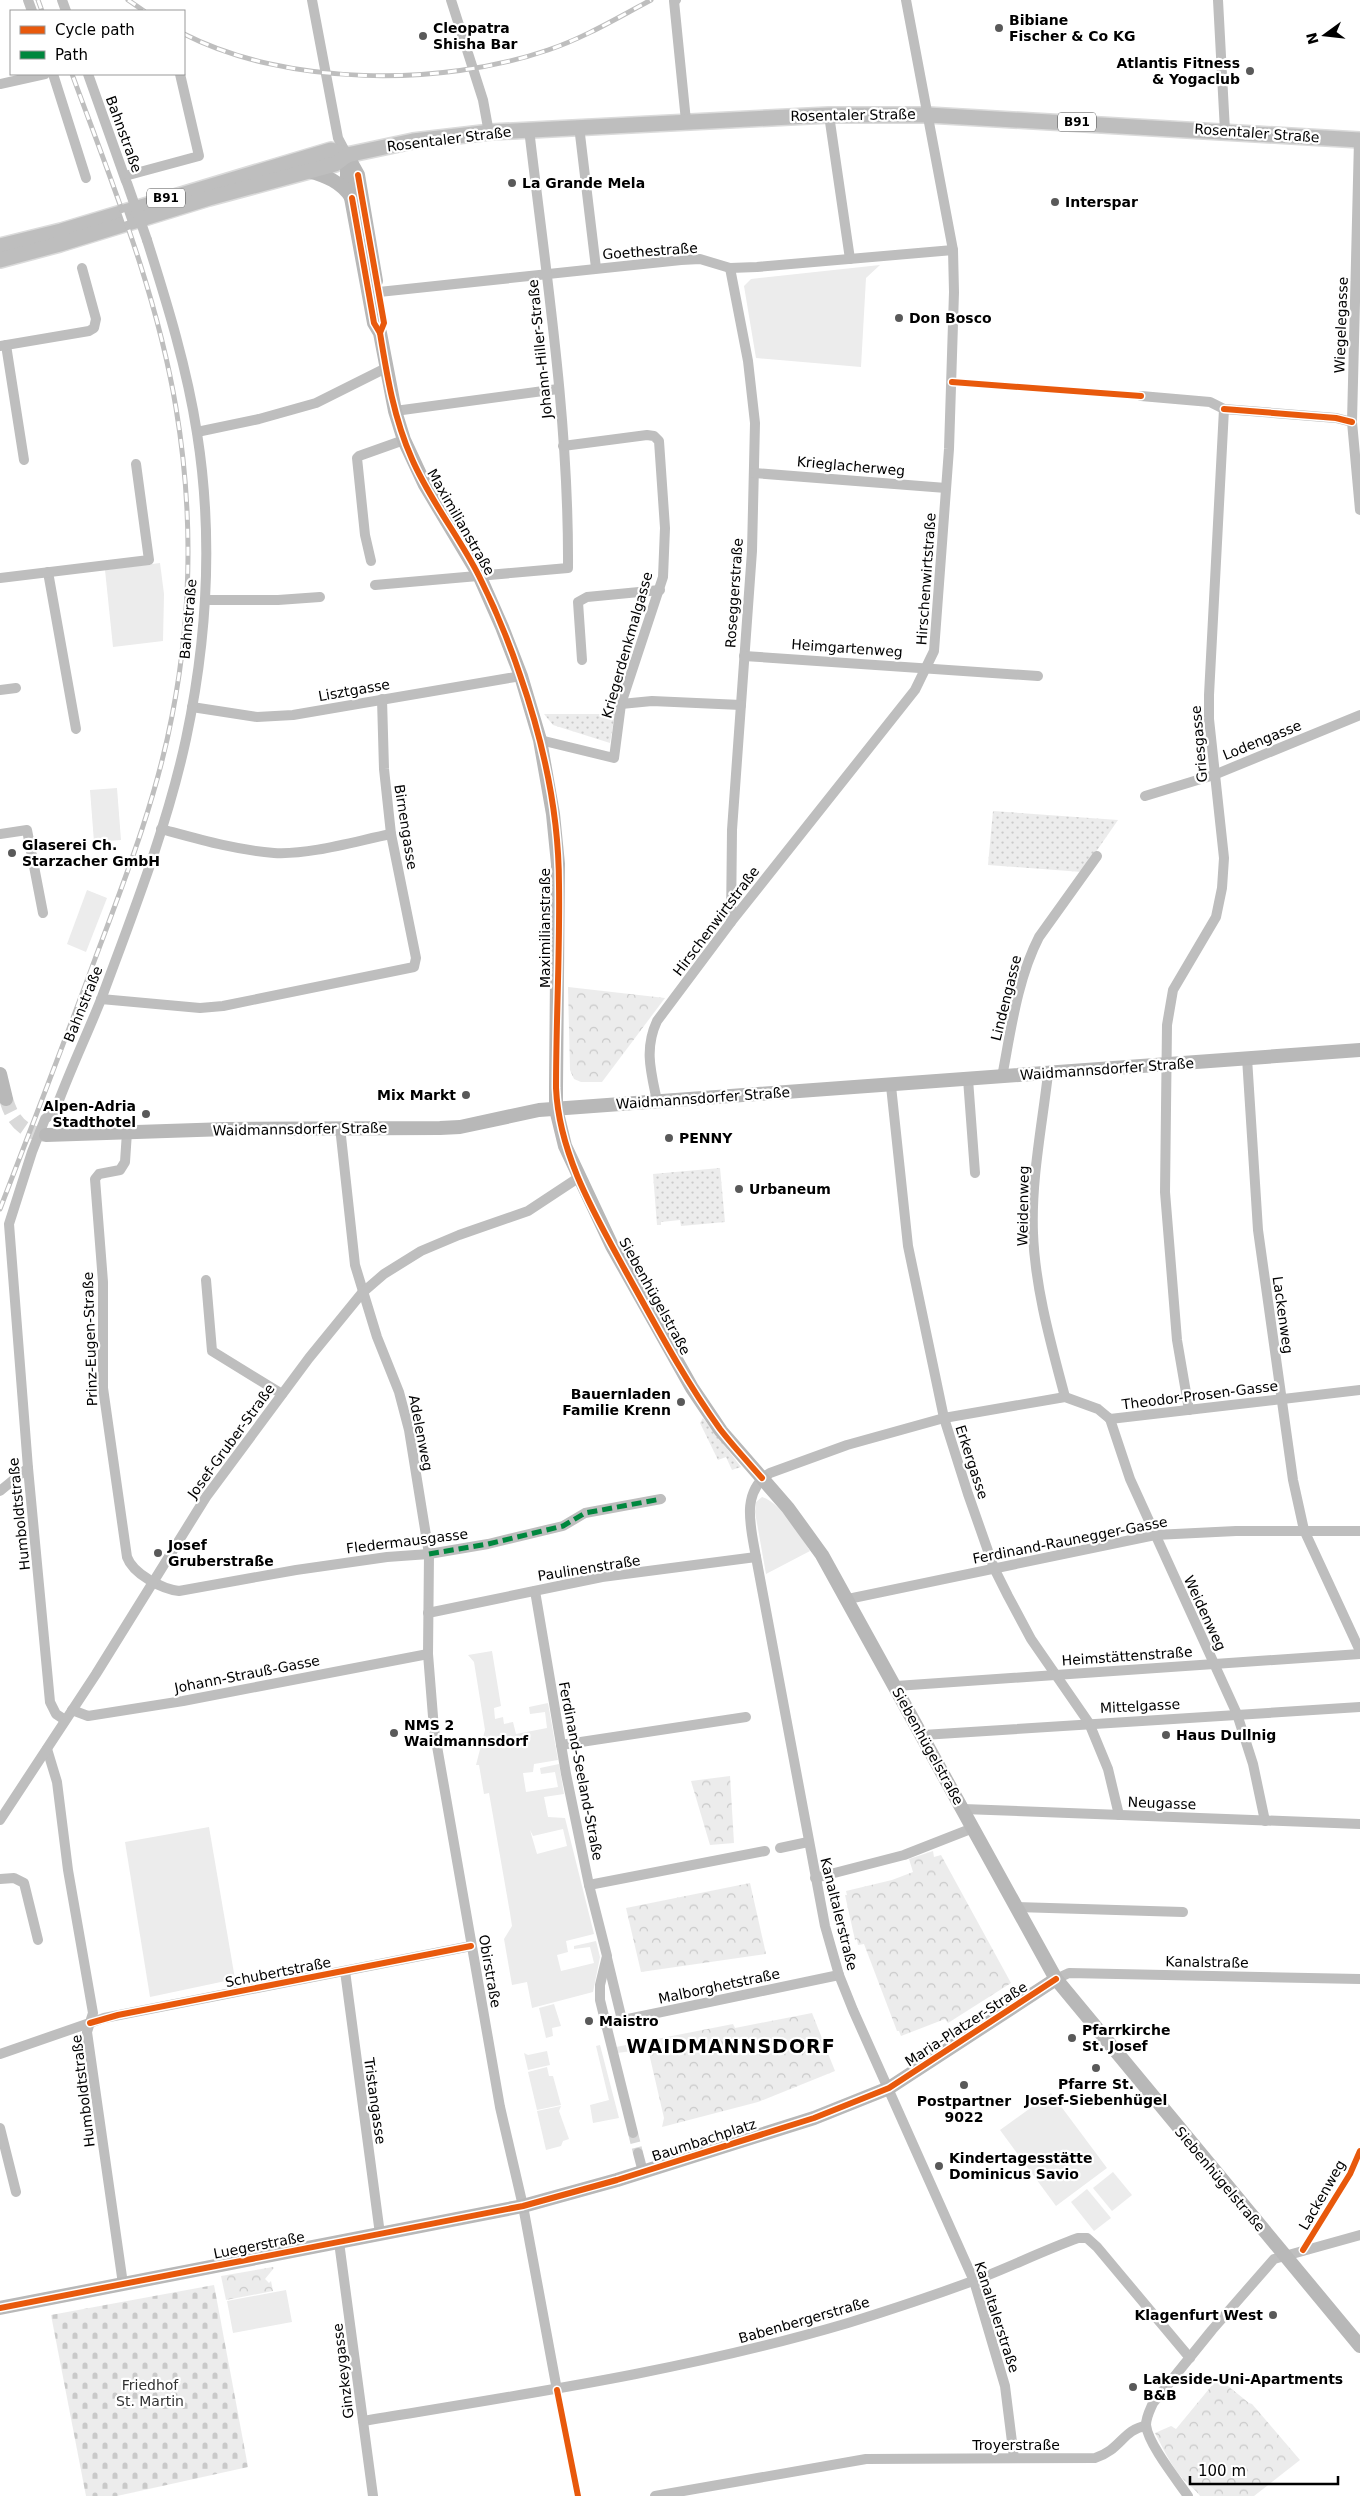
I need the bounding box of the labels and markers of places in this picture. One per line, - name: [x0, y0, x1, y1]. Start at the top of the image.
- place label: Bibiane Fischer & Co KG: [1009, 12, 1135, 44]
- place label: Cleopatra Shisha Bar: [433, 20, 518, 52]
- marker: Bibiane Fischer & Co KG: [993, 22, 1005, 34]
- marker: Cleopatra Shisha Bar: [417, 30, 429, 42]
- place label: Atlantis Fitness & Yogaclub: [1116, 55, 1240, 87]
- marker: Atlantis Fitness & Yogaclub: [1244, 65, 1256, 77]
- place label: La Grande Mela: [522, 175, 645, 191]
- marker: La Grande Mela: [506, 177, 518, 189]
- place label: Interspar: [1065, 194, 1138, 210]
- marker: Interspar: [1049, 196, 1061, 208]
- place label: Don Bosco: [909, 310, 992, 326]
- marker: Don Bosco: [893, 312, 905, 324]
- place label: Glaserei Ch. Starzacher GmbH: [22, 837, 160, 869]
- marker: Glaserei Ch. Starzacher GmbH: [6, 847, 18, 859]
- place label: Mix Markt: [377, 1087, 456, 1103]
- marker: Mix Markt: [460, 1089, 472, 1101]
- place label: Alpen-Adria Stadthotel: [43, 1098, 136, 1130]
- marker: Alpen-Adria Stadthotel: [140, 1108, 152, 1120]
- place label: PENNY: [679, 1130, 733, 1146]
- marker: PENNY: [663, 1132, 675, 1144]
- place label: Urbaneum: [749, 1181, 831, 1197]
- marker: Urbaneum: [733, 1183, 745, 1195]
- place label: Bauernladen Familie Krenn: [562, 1386, 671, 1418]
- marker: Bauernladen Familie Krenn: [675, 1396, 687, 1408]
- place label: Josef Gruberstraße: [167, 1537, 274, 1569]
- marker: Josef Gruberstraße: [152, 1547, 164, 1559]
- place label: NMS 2 Waidmannsdorf: [404, 1717, 529, 1749]
- marker: NMS 2 Waidmannsdorf: [388, 1727, 400, 1739]
- place label: Haus Dullnig: [1176, 1727, 1276, 1743]
- marker: Haus Dullnig: [1160, 1729, 1172, 1741]
- place label: Maistro: [599, 2013, 659, 2029]
- marker: Maistro: [583, 2015, 595, 2027]
- place label: Pfarrkirche St. Josef: [1082, 2022, 1170, 2054]
- marker: Pfarrkirche St. Josef: [1066, 2032, 1078, 2044]
- marker: Pfarre St. Josef-Siebenhügel: [1090, 2062, 1102, 2074]
- place label: Pfarre St. Josef-Siebenhügel: [1024, 2076, 1167, 2108]
- marker: Postpartner 9022: [958, 2079, 970, 2091]
- place label: Postpartner 9022: [917, 2093, 1011, 2125]
- place label: Kindertagesstätte Dominicus Savio: [949, 2150, 1092, 2182]
- marker: Kindertagesstätte Dominicus Savio: [933, 2160, 945, 2172]
- place label: Klagenfurt West: [1134, 2307, 1263, 2323]
- marker: Klagenfurt West: [1267, 2309, 1279, 2321]
- place label: Lakeside-Uni-Apartments B&B: [1143, 2371, 1343, 2403]
- marker: Lakeside-Uni-Apartments B&B: [1127, 2381, 1139, 2393]

